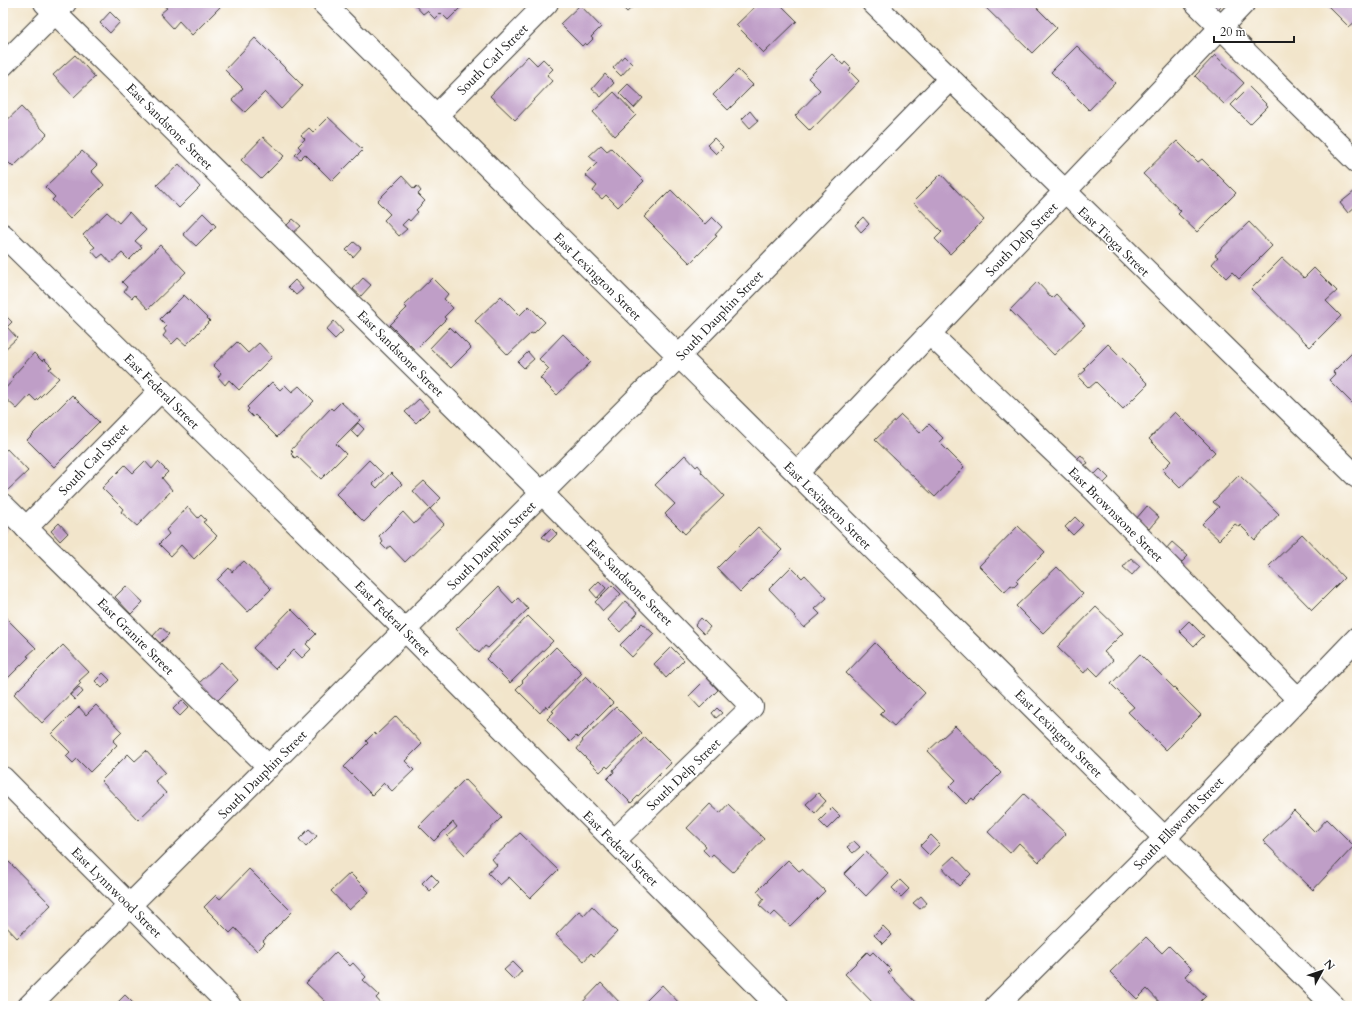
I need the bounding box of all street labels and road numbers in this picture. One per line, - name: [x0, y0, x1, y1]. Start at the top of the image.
- street label: South Carl Street: [453, 20, 532, 99]
- street label: East Sandstone Street: [122, 79, 217, 174]
- street label: South Delp Street: [982, 199, 1062, 281]
- street label: East Tioga Street: [1073, 203, 1153, 281]
- street label: East Lexington Street: [549, 229, 645, 325]
- street label: South Dauphin Street: [672, 267, 767, 365]
- street label: East Sandstone Street: [353, 306, 448, 401]
- street label: East Federal Street: [120, 350, 203, 433]
- street label: South Carl Street: [55, 420, 133, 500]
- street label: East Lexington Street: [779, 458, 875, 554]
- street label: East Brownstone Street: [1064, 463, 1167, 566]
- street label: South Dauphin Street: [443, 497, 540, 594]
- street label: East Sandstone Street: [582, 535, 677, 630]
- street label: East Federal Street: [351, 577, 434, 660]
- street label: East Granite Street: [93, 594, 178, 679]
- street label: East Lexington Street: [1010, 686, 1106, 782]
- street label: South Dauphin Street: [214, 726, 311, 823]
- street label: South Delp Street: [643, 735, 725, 815]
- street label: South Ellsworth Street: [1130, 773, 1228, 874]
- street label: East Federal Street: [579, 807, 662, 890]
- street label: East Lynnwood Street: [67, 843, 166, 942]

